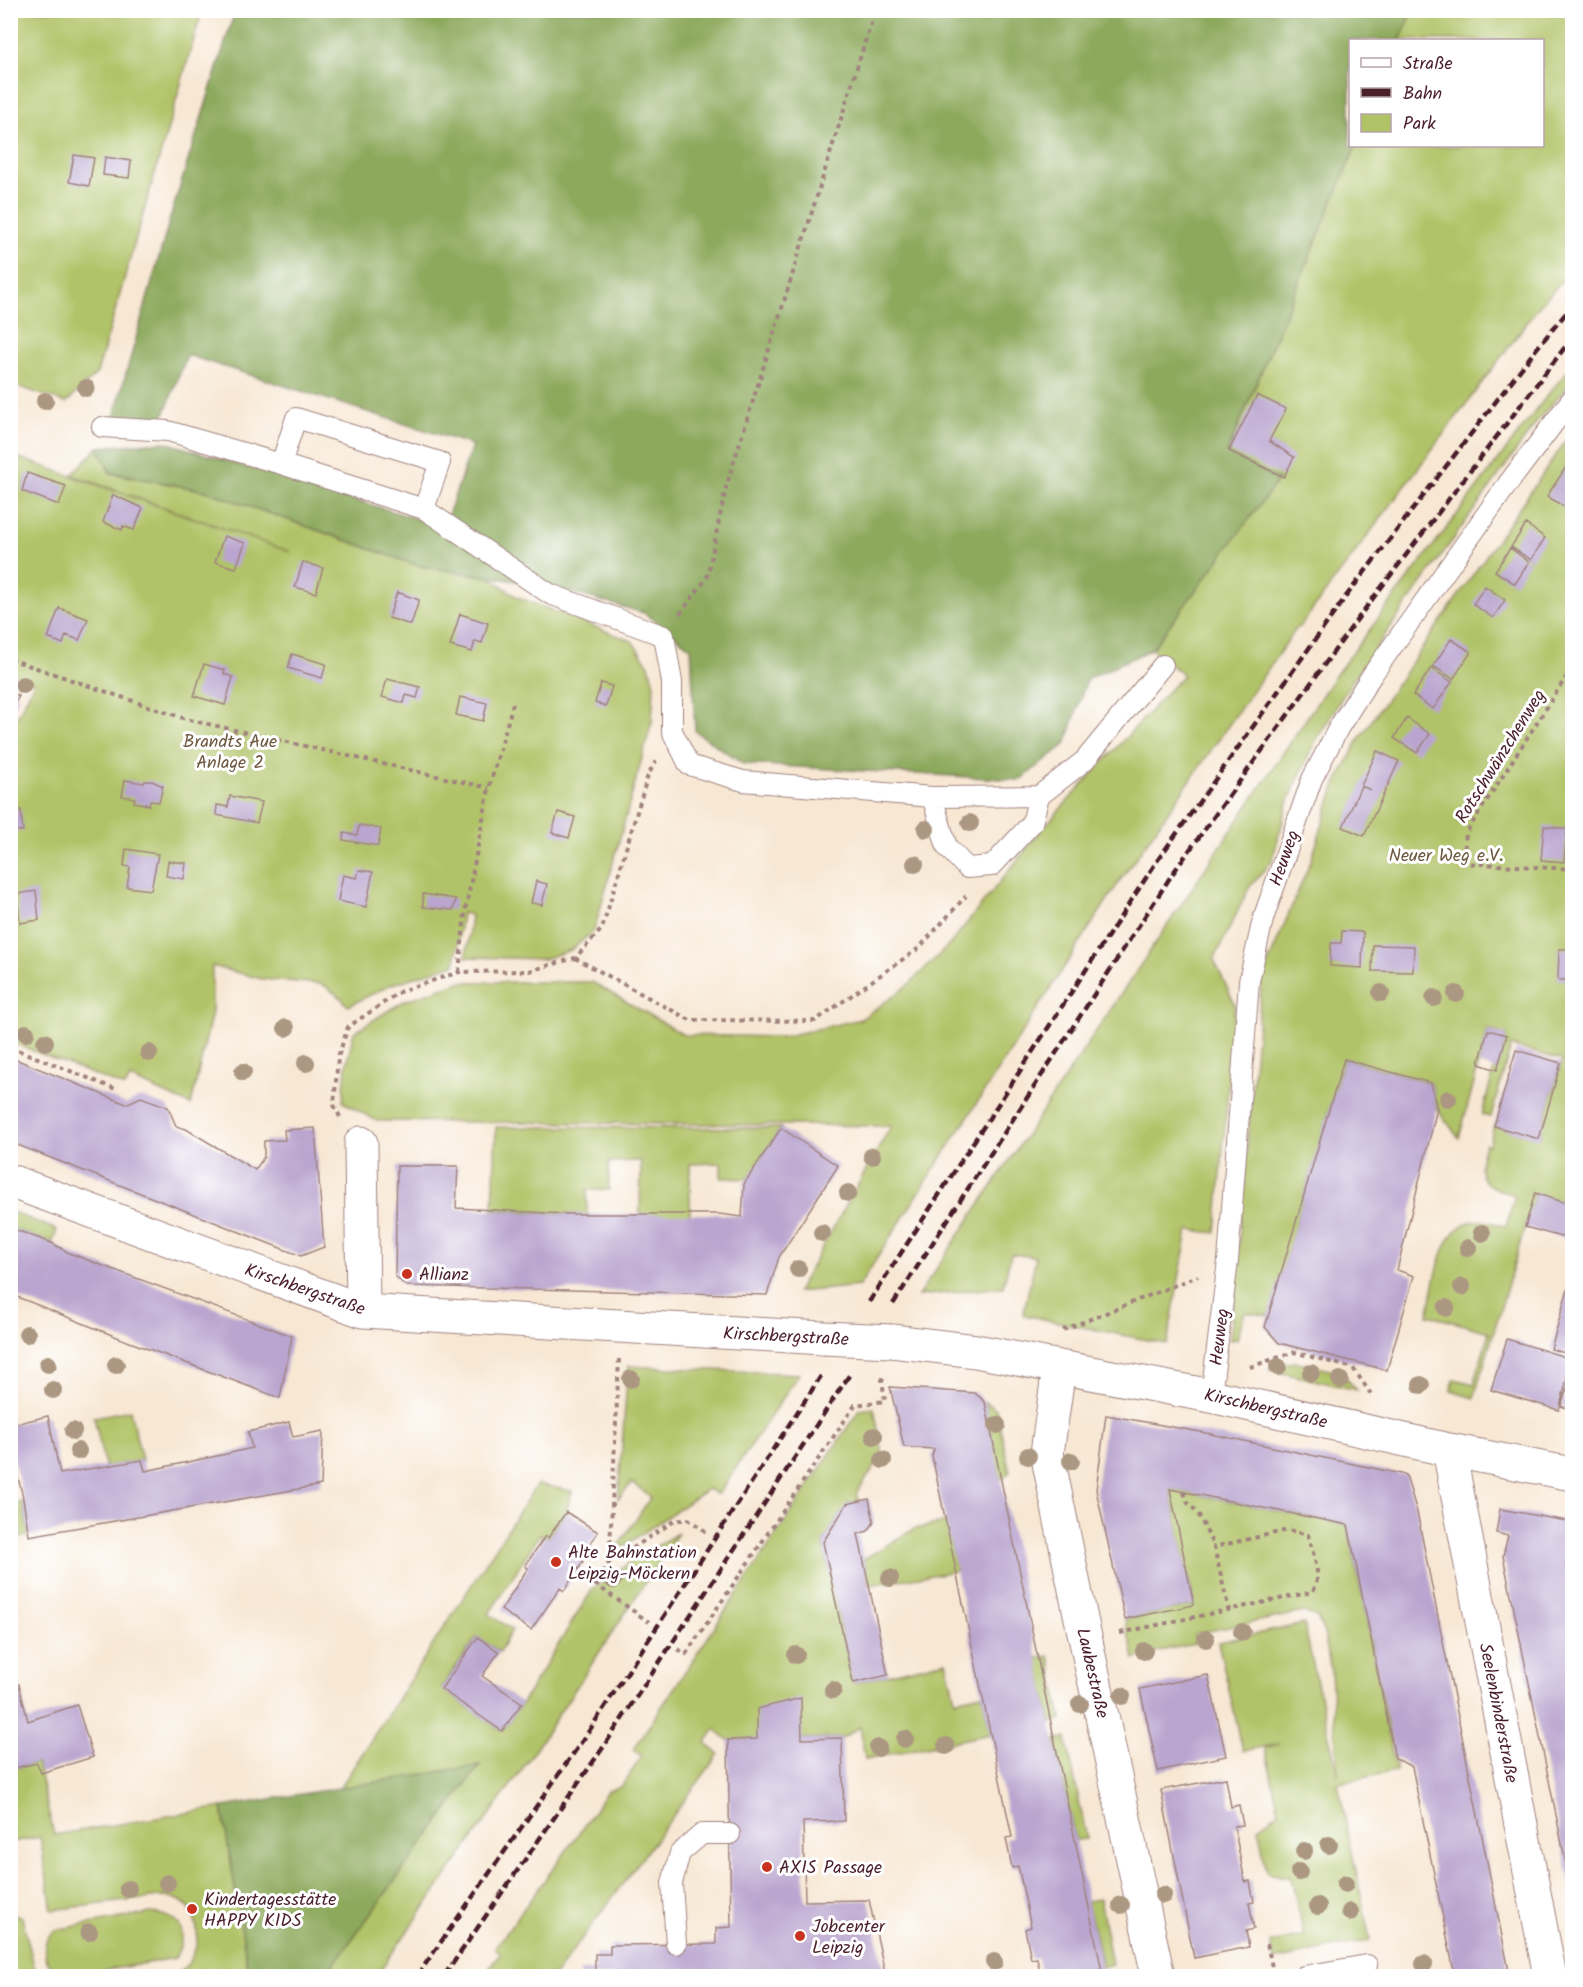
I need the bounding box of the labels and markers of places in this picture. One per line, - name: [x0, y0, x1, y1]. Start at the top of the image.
- place label: Allianz: [419, 1261, 469, 1290]
- marker: Allianz: [400, 1267, 414, 1281]
- place label: Alte Bahnstation Leipzig-Möckern: [568, 1539, 697, 1589]
- marker: Alte Bahnstation Leipzig-Möckern: [549, 1555, 563, 1569]
- place label: AXIS Passage: [779, 1854, 882, 1883]
- marker: AXIS Passage: [760, 1860, 774, 1874]
- place label: Kindertagesstätte HAPPY KIDS: [204, 1886, 336, 1936]
- marker: Kindertagesstätte HAPPY KIDS: [185, 1902, 199, 1916]
- place label: Jobcenter Leipzig: [812, 1913, 886, 1963]
- marker: Jobcenter Leipzig: [793, 1929, 807, 1943]

